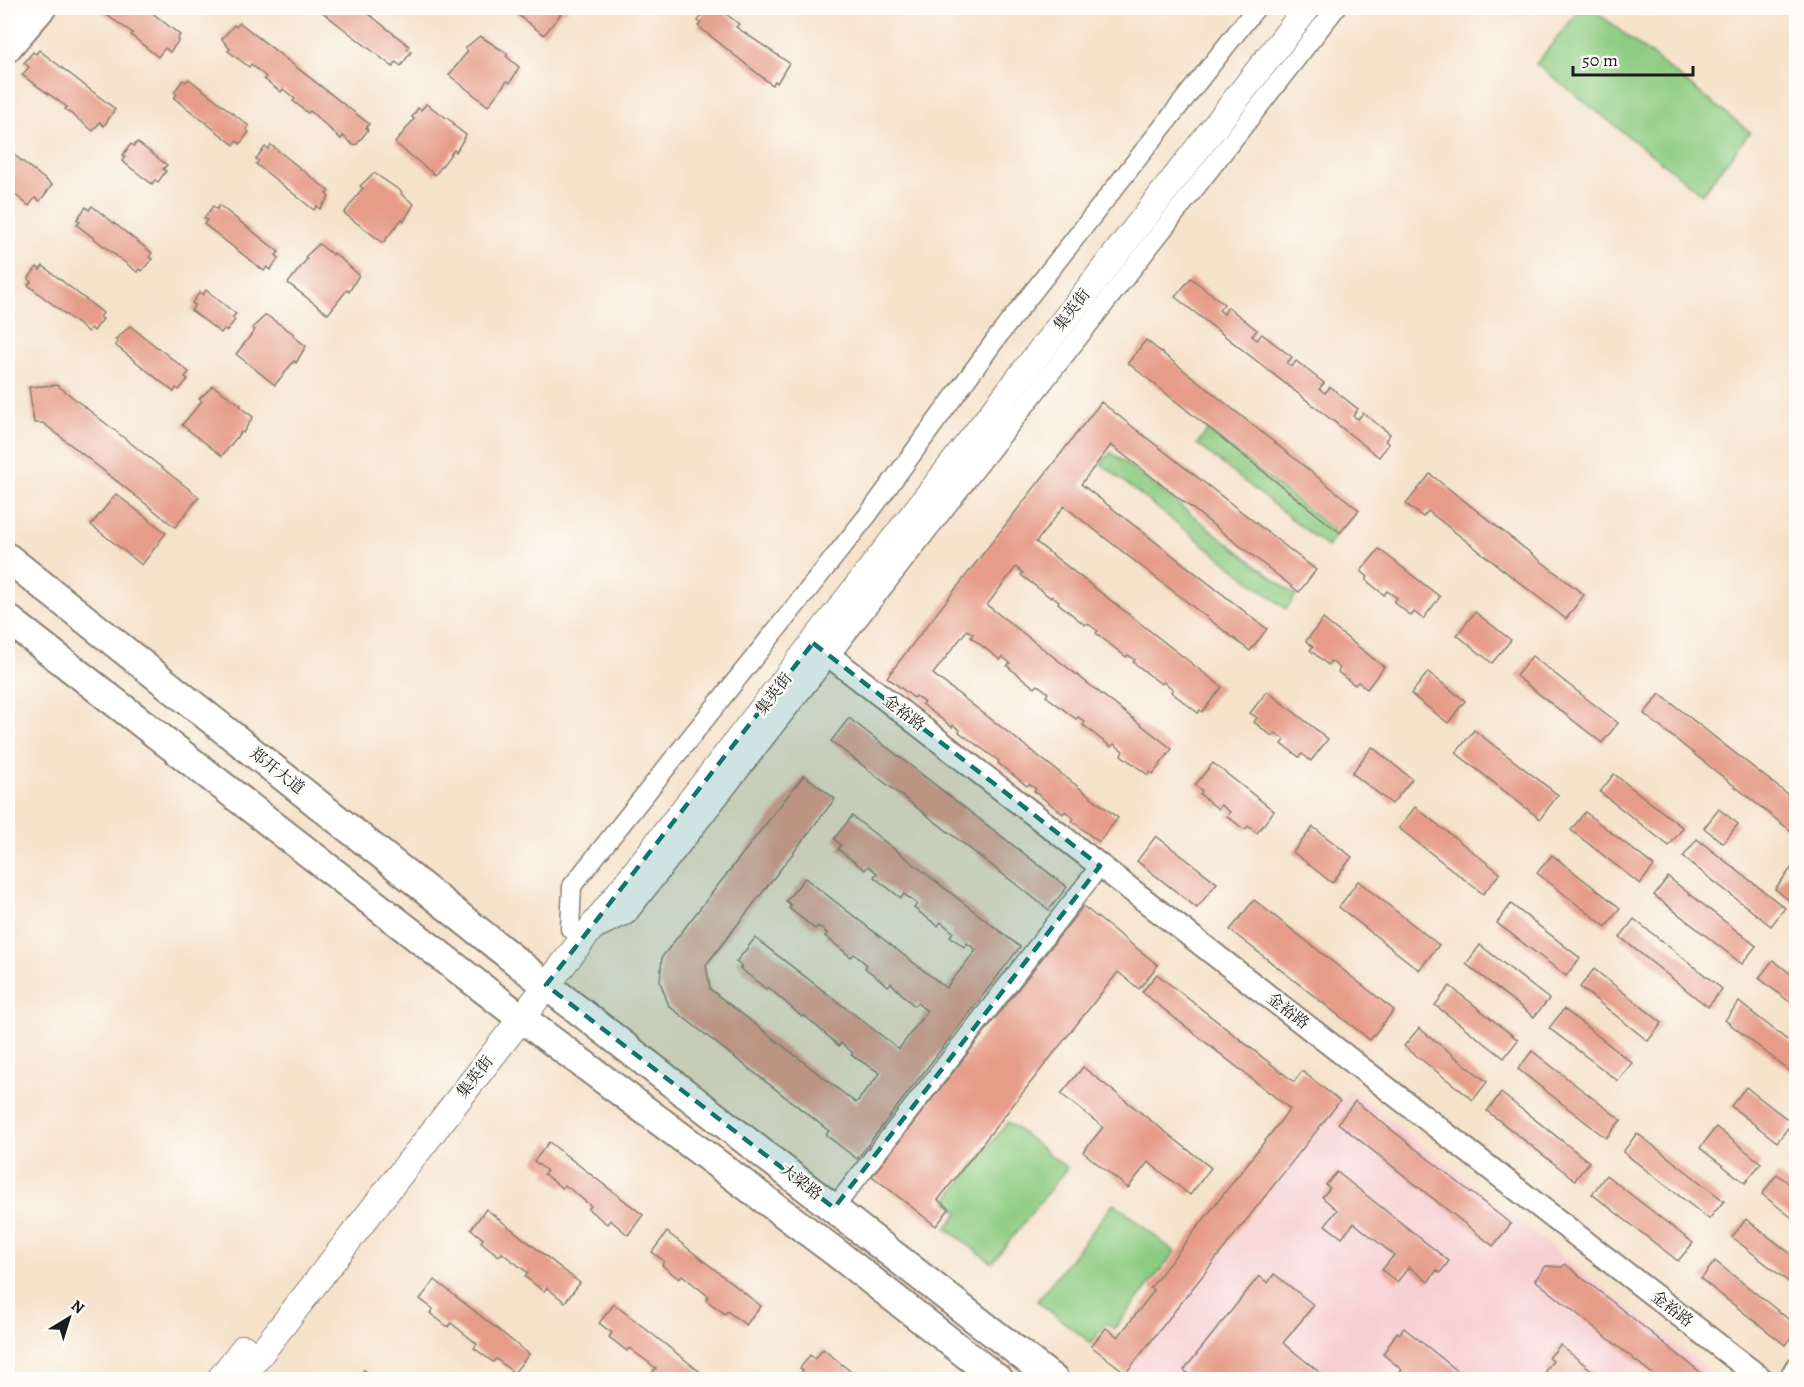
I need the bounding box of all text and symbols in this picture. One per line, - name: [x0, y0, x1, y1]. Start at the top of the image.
- scale bar: [1573, 39, 1693, 77]
- text: 50 m: [1582, 48, 1618, 72]
- street label: 集英街: [1049, 284, 1095, 336]
- street label: 集英街: [751, 668, 797, 720]
- street label: 金裕路: [878, 690, 930, 736]
- street label: 郑开大道: [245, 743, 309, 799]
- street label: 金裕路: [1262, 988, 1314, 1034]
- street label: 集英街: [452, 1051, 498, 1103]
- street label: 大梁路: [775, 1159, 827, 1205]
- street label: 金裕路: [1646, 1286, 1698, 1332]
- north arrow: [39, 1288, 99, 1348]
- text: N: [66, 1295, 89, 1319]

